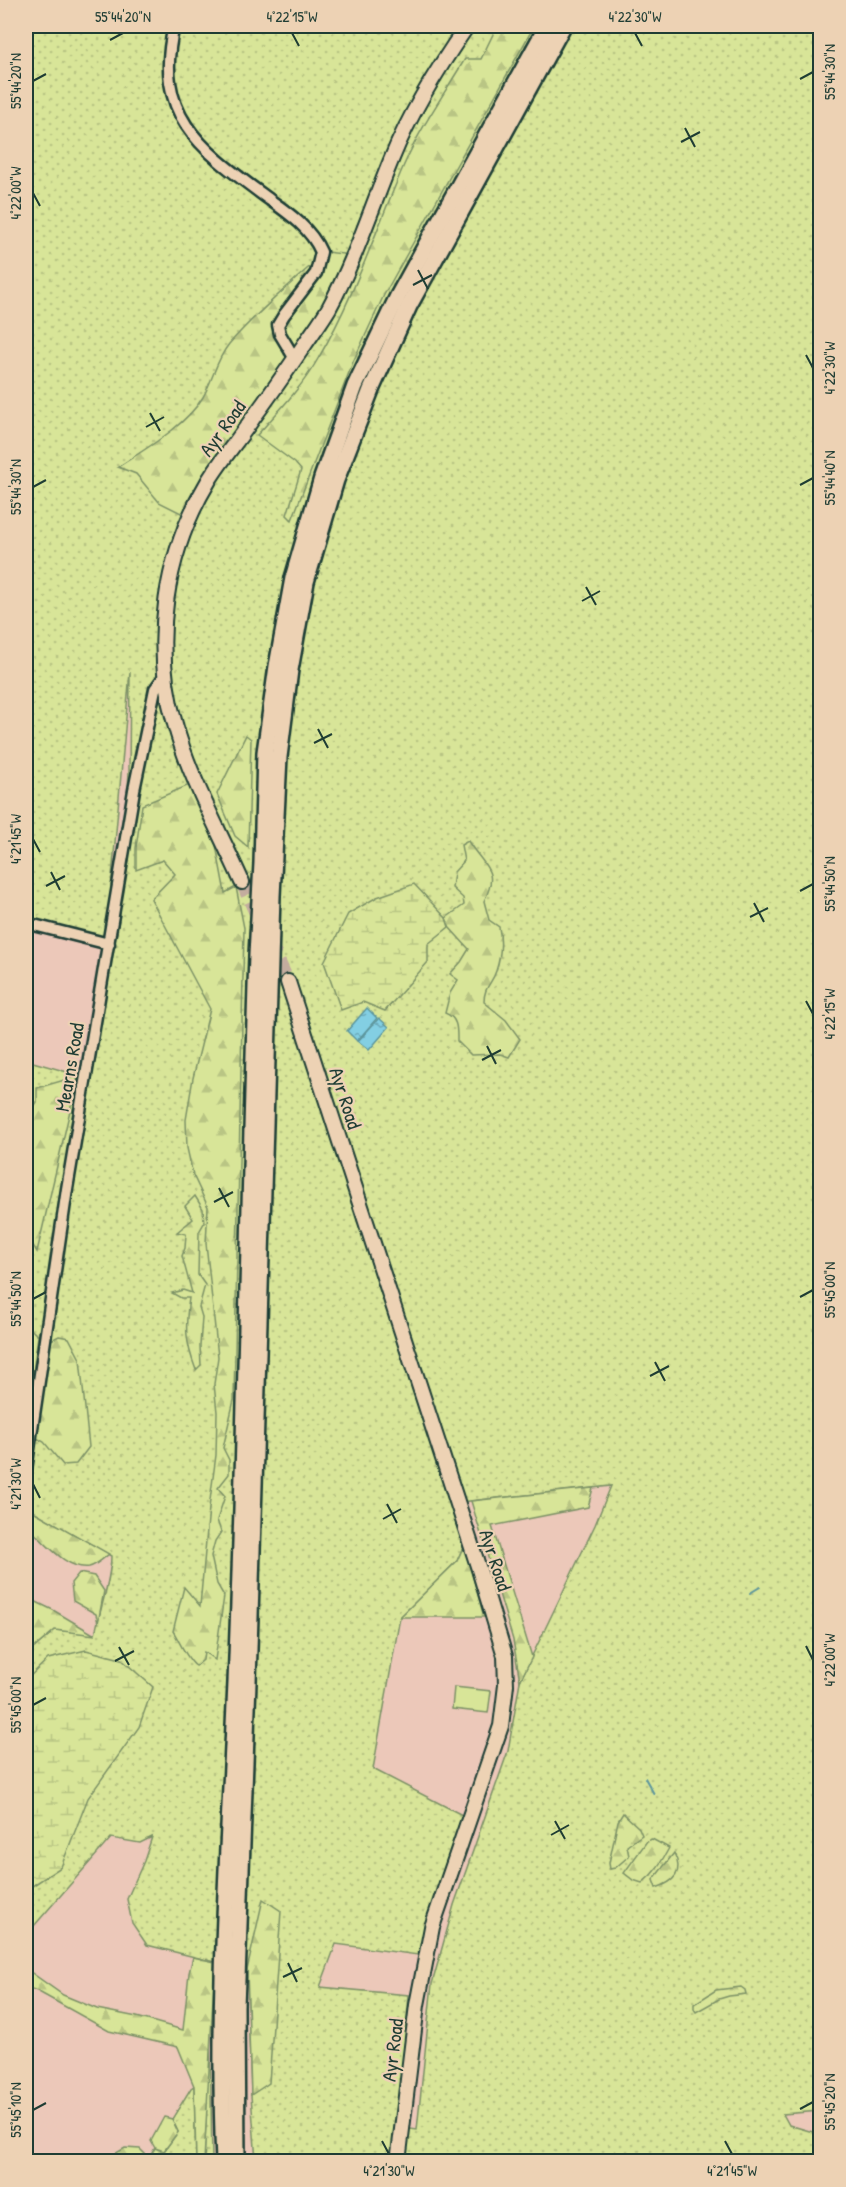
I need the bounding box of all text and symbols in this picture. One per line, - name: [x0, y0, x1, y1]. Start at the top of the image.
- text: 55°44'20"N: [95, 6, 151, 27]
- text: 4°22'15"W: [266, 6, 318, 27]
- text: 4°22'30"W: [609, 6, 662, 27]
- text: 55°44'30"N: [819, 44, 840, 100]
- text: 55°44'20"N: [5, 53, 26, 109]
- text: 4°22'00"W: [5, 166, 26, 219]
- text: 4°22'30"W: [819, 341, 840, 394]
- street label: Ayr Road: [192, 394, 252, 462]
- text: 55°44'40"N: [819, 451, 840, 505]
- text: 55°44'30"N: [5, 459, 26, 515]
- text: 4°21'45"W: [5, 813, 26, 864]
- text: 55°44'50"N: [819, 856, 840, 912]
- text: 4°22'15"W: [819, 988, 840, 1040]
- street label: Mearns Road: [48, 1020, 90, 1113]
- street label: Ayr Road: [323, 1064, 369, 1132]
- text: 55°45'00"N: [819, 1262, 840, 1318]
- text: 55°44'50"N: [5, 1271, 26, 1327]
- text: 4°21'30"W: [5, 1458, 26, 1510]
- street label: Ayr Road: [473, 1526, 519, 1594]
- text: 4°22'00"W: [819, 1633, 840, 1686]
- text: 55°45'00"N: [5, 1677, 26, 1733]
- street label: Ayr Road: [375, 2017, 409, 2083]
- text: 55°45'20"N: [819, 2074, 840, 2130]
- text: 55°45'10"N: [5, 2082, 26, 2138]
- text: 4°21'30"W: [363, 2160, 415, 2181]
- text: 4°21'45"W: [707, 2160, 758, 2181]

